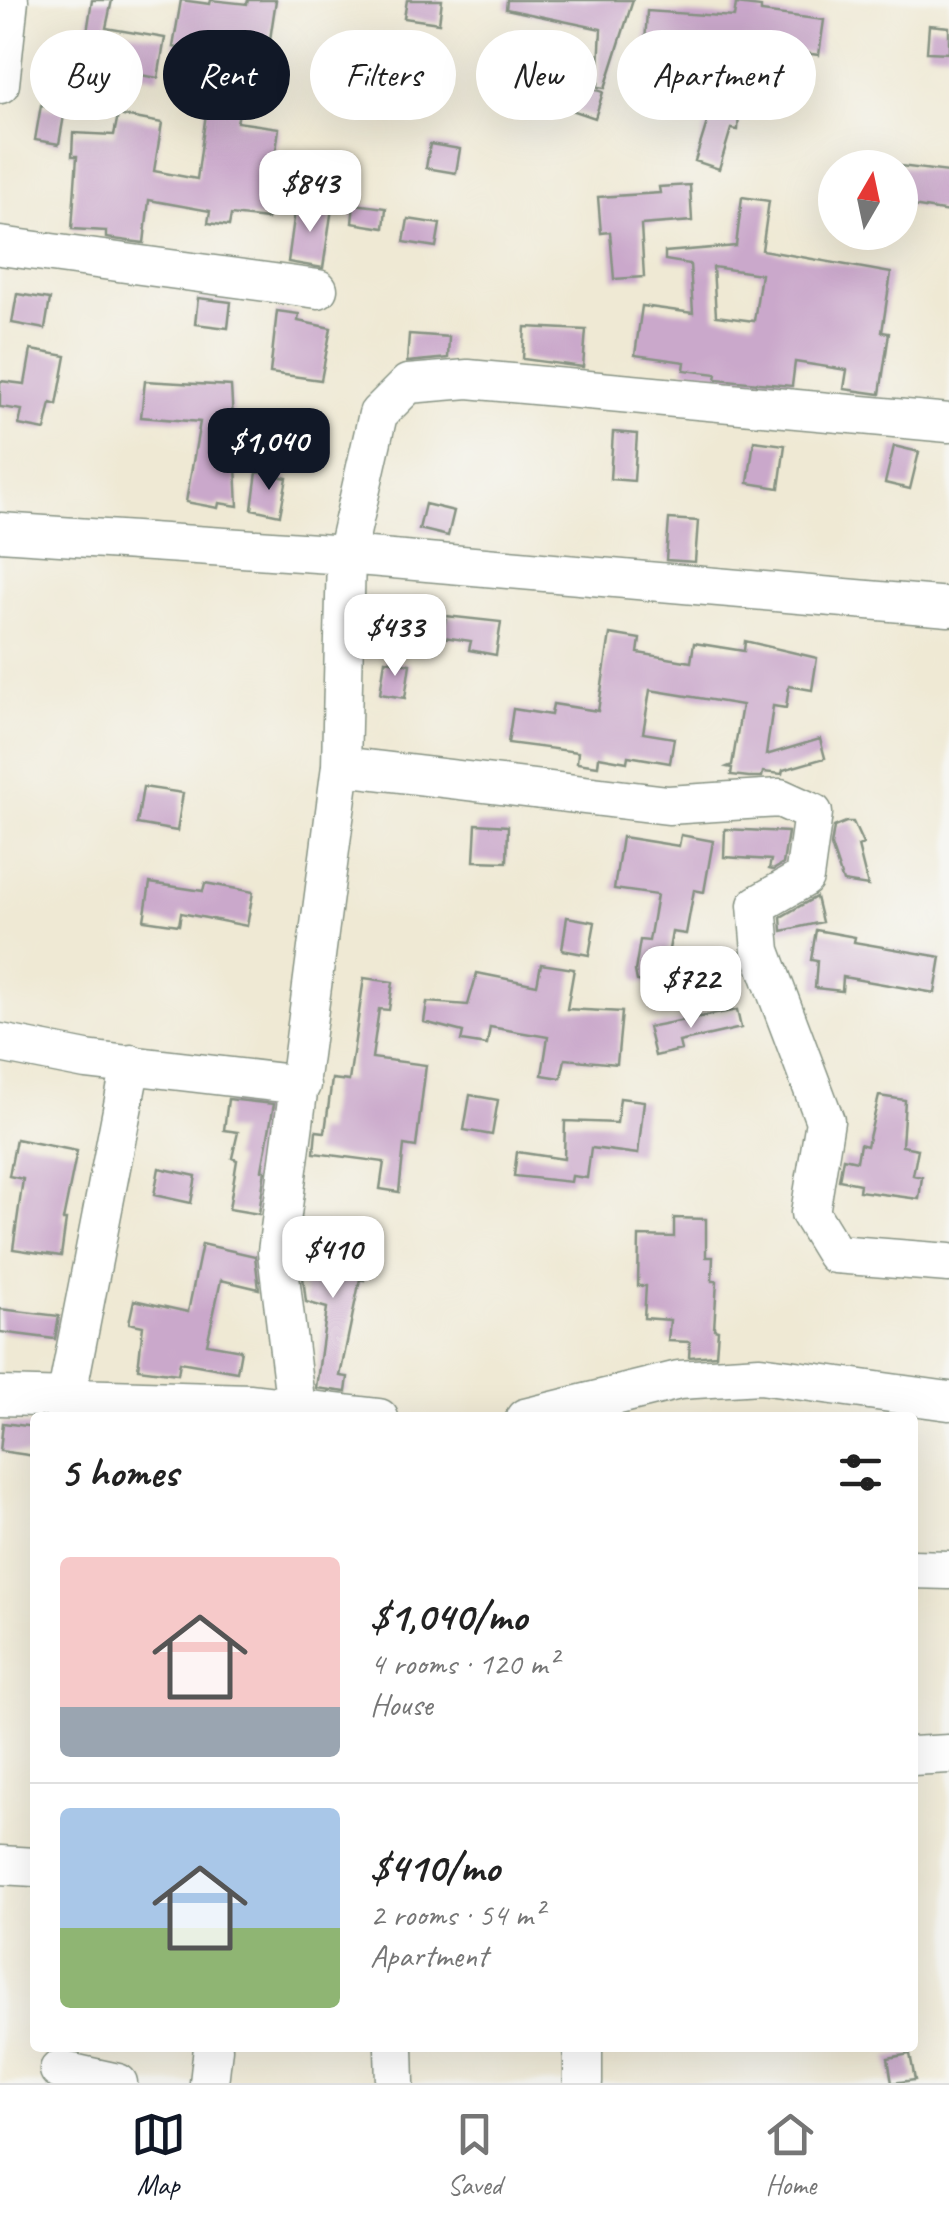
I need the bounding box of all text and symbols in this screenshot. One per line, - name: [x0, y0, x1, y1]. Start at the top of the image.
- chip: Buy: [30, 30, 143, 120]
- chip: Rent: [163, 30, 290, 120]
- chip: Filters: [310, 30, 456, 120]
- chip: New: [476, 30, 597, 120]
- chip: Apartment: [617, 30, 816, 120]
- pin: $843: [251, 150, 369, 235]
- north arrow: [818, 150, 918, 250]
- map controls: [818, 150, 918, 250]
- text: $843: [281, 162, 339, 203]
- pin: $1,040: [188, 408, 350, 493]
- text: $1,040: [230, 420, 308, 461]
- pin: $433: [336, 594, 454, 679]
- text: $433: [366, 606, 424, 647]
- pin: $722: [632, 946, 750, 1031]
- text: $722: [662, 958, 720, 999]
- pin: $410: [274, 1216, 392, 1301]
- text: $410: [304, 1228, 362, 1269]
- icon: filters: [833, 1445, 888, 1500]
- text: 5 homes: [60, 1446, 178, 1499]
- text: $1,040/mo: [370, 1590, 527, 1643]
- icon: home: [140, 1597, 260, 1717]
- text: 4 rooms · 120 m²: [370, 1643, 557, 1684]
- text: House: [370, 1684, 432, 1725]
- text: $410/mo: [370, 1841, 499, 1894]
- icon: home: [140, 1848, 260, 1968]
- text: 2 rooms · 54 m²: [370, 1894, 543, 1935]
- text: Apartment: [370, 1935, 488, 1976]
- tab: Map: [131, 2107, 186, 2202]
- tab: Saved: [447, 2107, 502, 2202]
- tab: Home: [763, 2107, 818, 2202]

